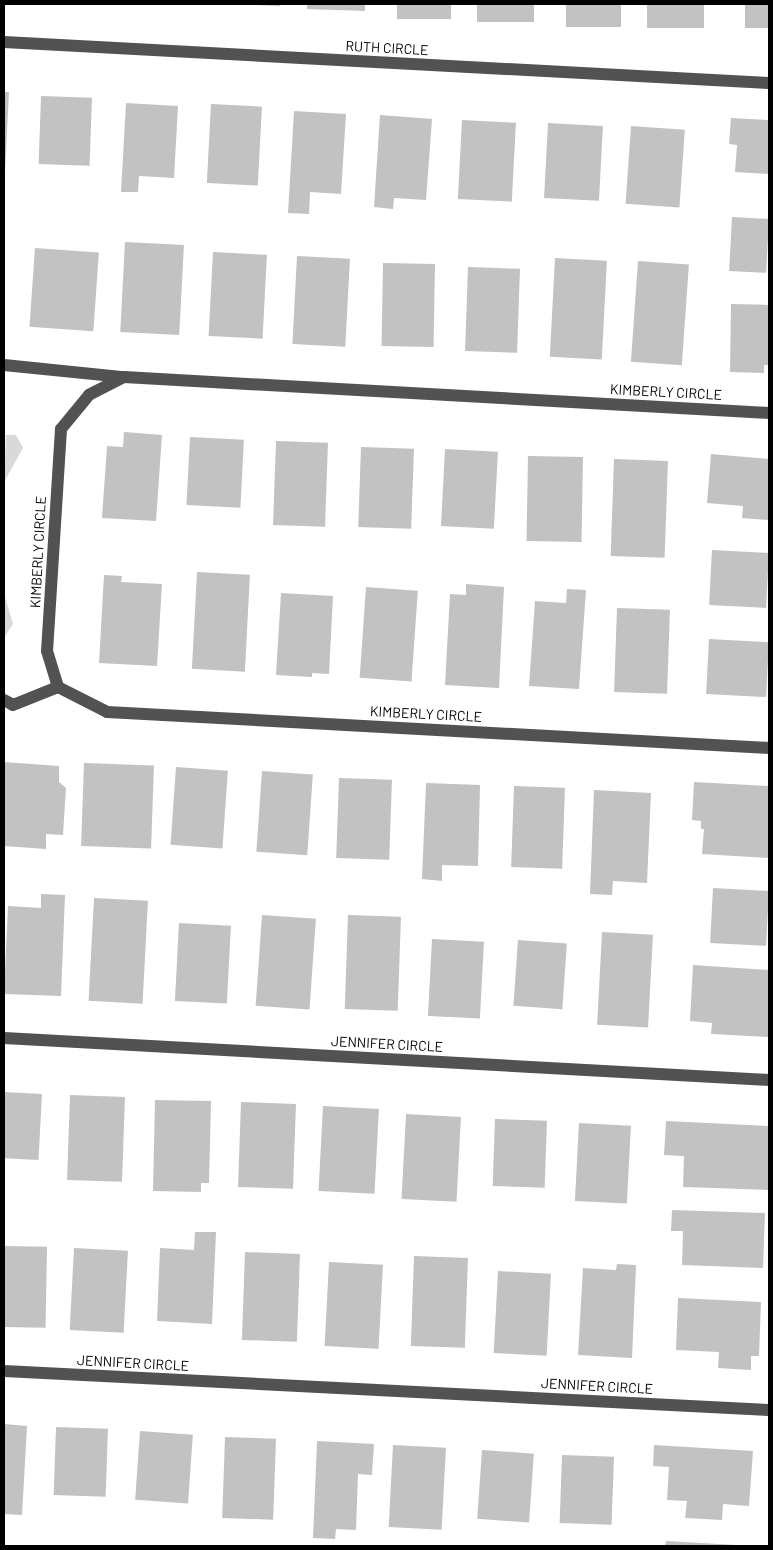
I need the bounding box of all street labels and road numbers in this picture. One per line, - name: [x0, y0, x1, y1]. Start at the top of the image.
- street label: RUTH CIRCLE: [345, 37, 429, 59]
- street label: KIMBERLY CIRCLE: [610, 381, 722, 403]
- street label: KIMBERLY CIRCLE: [27, 496, 49, 608]
- street label: KIMBERLY CIRCLE: [370, 703, 482, 725]
- street label: JENNIFER CIRCLE: [330, 1033, 444, 1055]
- street label: JENNIFER CIRCLE: [76, 1352, 190, 1374]
- street label: JENNIFER CIRCLE: [540, 1375, 654, 1397]

